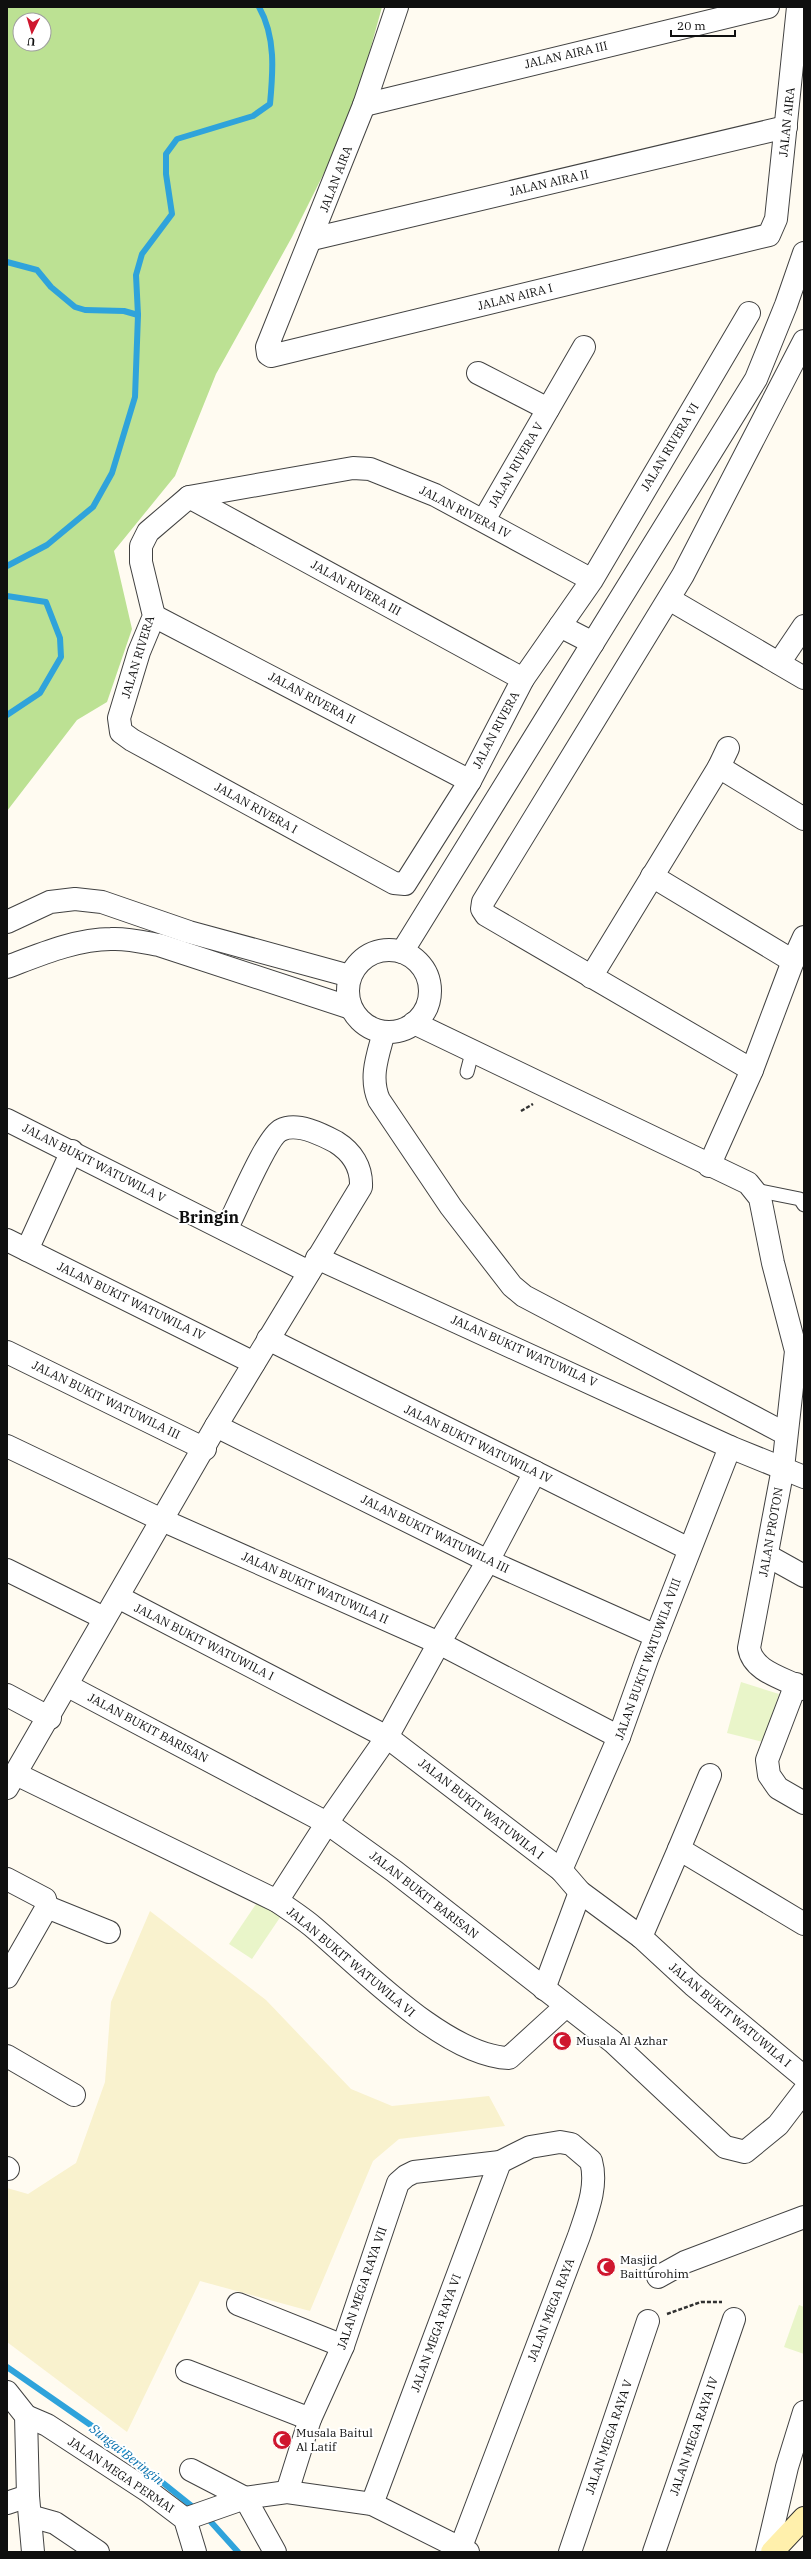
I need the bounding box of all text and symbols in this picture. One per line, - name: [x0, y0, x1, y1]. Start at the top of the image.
- north arrow: [12, 12, 52, 52]
- scale bar: [671, 12, 735, 38]
- text: 20 m: [677, 18, 706, 33]
- text: U: [26, 35, 36, 49]
- street label: JALAN AIRA III: [523, 38, 609, 71]
- street label: JALAN AIRA: [775, 86, 798, 157]
- street label: JALAN AIRA: [316, 143, 355, 214]
- street label: JALAN AIRA II: [508, 166, 590, 199]
- street label: JALAN AIRA I: [476, 280, 554, 313]
- street label: JALAN RIVERA VI: [637, 400, 702, 494]
- street label: JALAN RIVERA V: [485, 419, 546, 510]
- street label: JALAN RIVERA IV: [417, 482, 513, 541]
- street label: JALAN RIVERA III: [309, 557, 404, 618]
- street label: JALAN RIVERA: [118, 613, 157, 700]
- street label: JALAN RIVERA II: [266, 668, 358, 727]
- street label: JALAN RIVERA: [469, 688, 523, 771]
- street label: JALAN RIVERA I: [212, 779, 300, 836]
- street label: JALAN BUKIT WATUWILA V: [20, 1120, 168, 1205]
- district label: Bringin: [179, 1207, 240, 1227]
- street label: JALAN BUKIT WATUWILA IV: [55, 1258, 208, 1343]
- street label: JALAN BUKIT WATUWILA V: [449, 1311, 600, 1390]
- street label: JALAN BUKIT WATUWILA III: [30, 1357, 183, 1442]
- street label: JALAN BUKIT WATUWILA IV: [402, 1401, 555, 1486]
- street label: JALAN PROTON: [755, 1486, 786, 1578]
- street label: JALAN BUKIT WATUWILA III: [359, 1491, 512, 1576]
- street label: JALAN BUKIT WATUWILA II: [240, 1548, 391, 1627]
- street label: JALAN BUKIT WATUWILA VIII: [611, 1576, 684, 1742]
- street label: JALAN BUKIT WATUWILA I: [132, 1600, 277, 1683]
- street label: JALAN BUKIT BARISAN: [86, 1690, 211, 1766]
- street label: JALAN BUKIT WATUWILA I: [416, 1755, 547, 1862]
- street label: JALAN BUKIT BARISAN: [367, 1847, 482, 1942]
- street label: JALAN BUKIT WATUWILA VI: [284, 1904, 418, 2020]
- street label: JALAN BUKIT WATUWILA I: [666, 1959, 794, 2070]
- mosque icon: Musala Al Azhar: [551, 2030, 573, 2052]
- place label: Musala Al Azhar: [576, 2033, 668, 2048]
- street label: JALAN MEGA RAYA VII: [333, 2225, 390, 2351]
- place label: Masjid Baitturohim: [620, 2252, 690, 2281]
- street label: JALAN MEGA RAYA: [524, 2255, 577, 2364]
- mosque icon: Masjid Baitturohim: [595, 2256, 617, 2278]
- street label: JALAN MEGA RAYA VI: [407, 2272, 464, 2394]
- street label: JALAN MEGA RAYA IV: [666, 2374, 721, 2497]
- street label: JALAN MEGA RAYA V: [582, 2377, 635, 2496]
- water label: Sungai Beringin: [85, 2419, 168, 2489]
- place label: Musala Baitul Al Latif: [296, 2425, 373, 2454]
- mosque icon: Musala Baitul Al Latif: [271, 2429, 293, 2451]
- street label: JALAN MEGA PERMAI: [65, 2433, 177, 2516]

